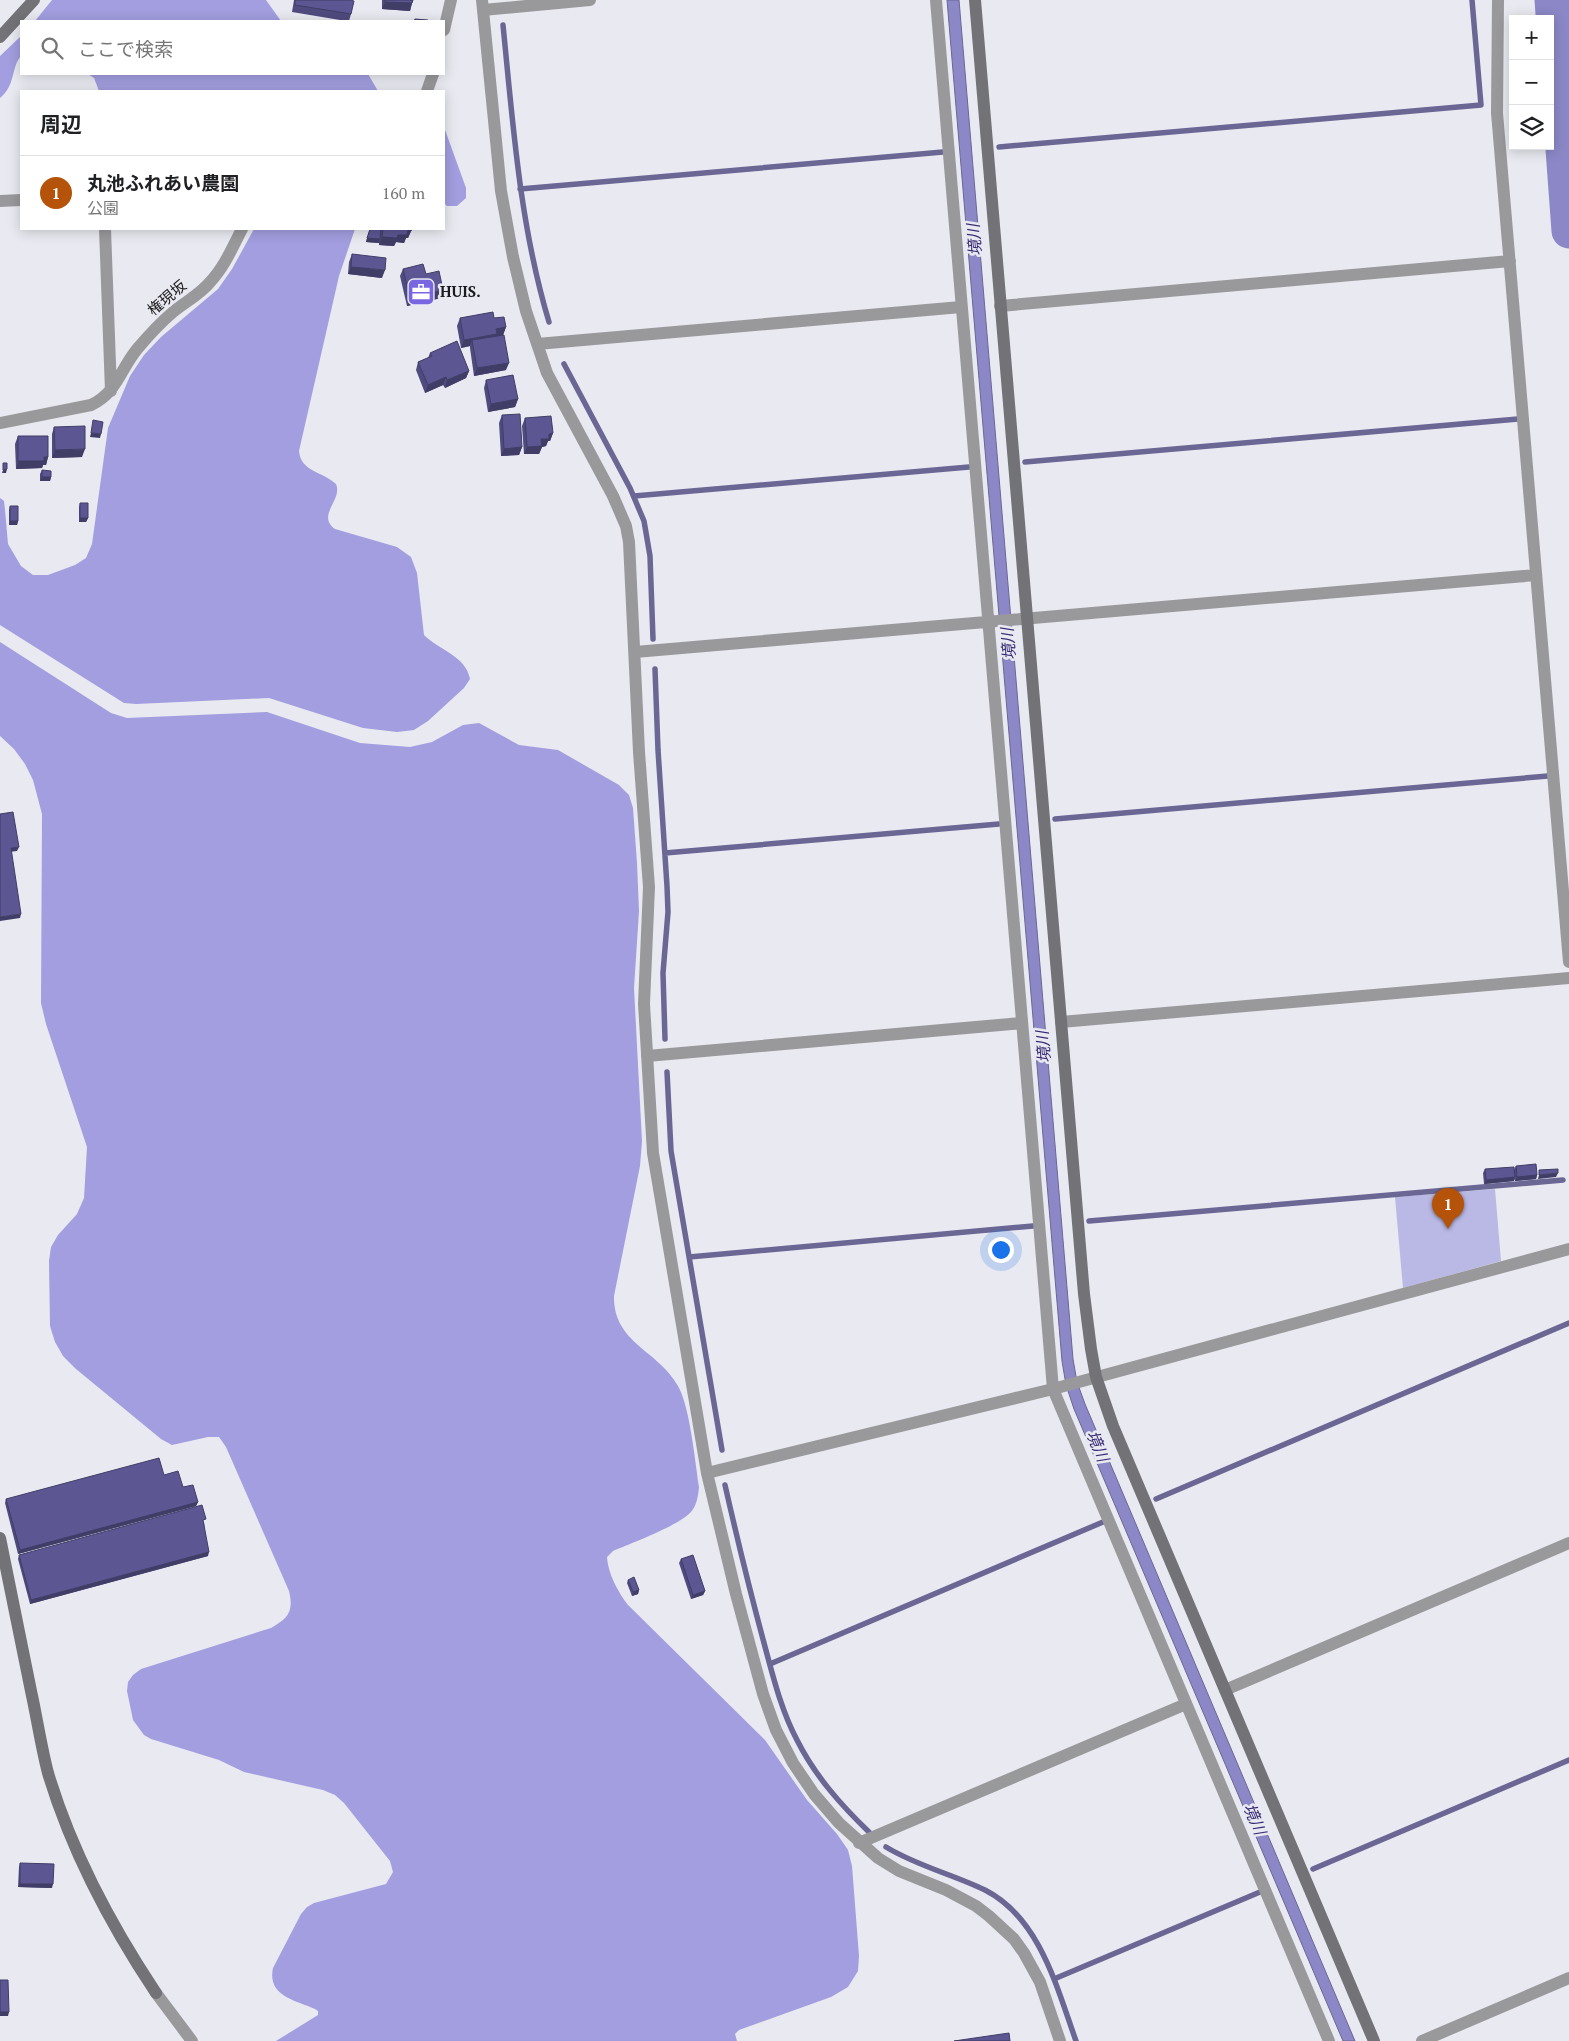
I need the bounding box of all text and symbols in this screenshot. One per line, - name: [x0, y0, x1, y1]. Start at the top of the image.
- map controls: [1509, 15, 1554, 150]
- button: +: [1509, 15, 1554, 60]
- search box: [20, 20, 445, 75]
- icon: search: [38, 34, 66, 62]
- text: ここで検索: [78, 36, 173, 61]
- button: −: [1509, 60, 1554, 105]
- button: layers: [1509, 105, 1554, 150]
- text: 周辺: [40, 110, 82, 138]
- text: 丸池ふれあい農園: [87, 170, 239, 195]
- text: 1: [51, 182, 61, 204]
- text: 160 m: [382, 182, 425, 204]
- text: 公園: [87, 197, 119, 219]
- water label: 境川: [961, 221, 986, 257]
- street label: 権現坂: [143, 275, 190, 319]
- office icon: HUIS.: [406, 277, 436, 307]
- place label: HUIS.: [440, 281, 481, 301]
- water label: 境川: [995, 625, 1020, 661]
- water label: 境川: [1030, 1028, 1055, 1064]
- pin: 1: [1432, 1188, 1464, 1229]
- your location: [988, 1237, 1014, 1263]
- water label: 境川: [1082, 1427, 1115, 1467]
- water label: 境川: [1239, 1800, 1272, 1840]

